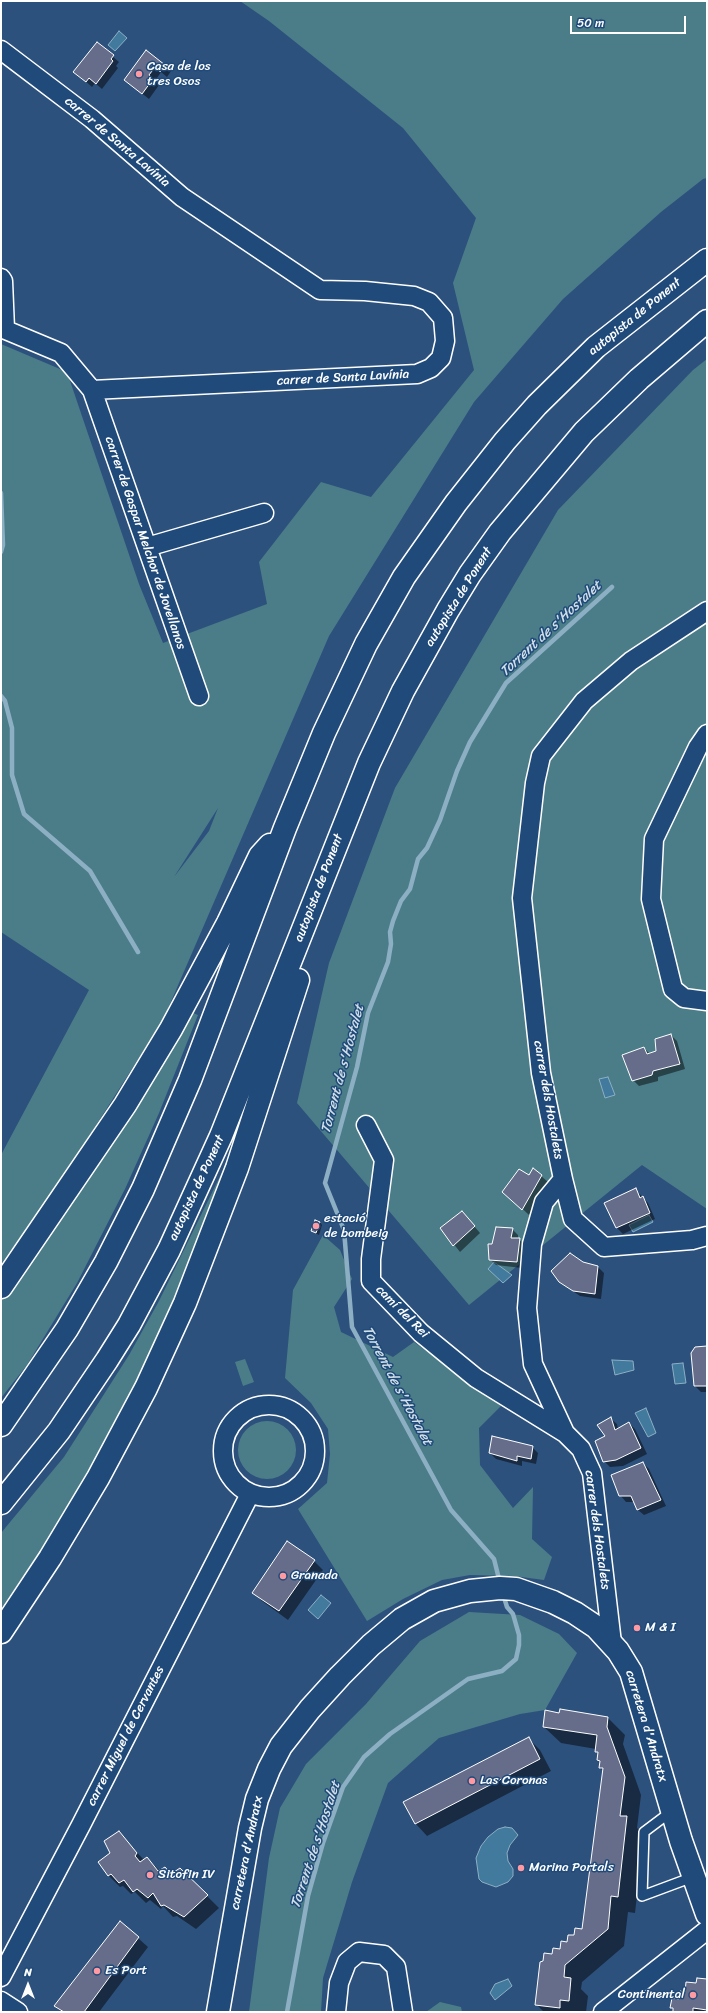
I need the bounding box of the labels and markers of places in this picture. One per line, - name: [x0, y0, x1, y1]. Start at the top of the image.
- place label: Casa de los tres Osos: [147, 59, 211, 90]
- marker: Casa de los tres Osos: [134, 69, 144, 79]
- place label: estació de bombeig: [324, 1211, 388, 1242]
- marker: estació de bombeig: [311, 1221, 321, 1231]
- place label: Granada: [291, 1568, 338, 1584]
- marker: Granada: [278, 1571, 288, 1581]
- place label: M & I: [645, 1620, 676, 1636]
- marker: M & I: [632, 1623, 642, 1633]
- place label: Las Coronas: [480, 1773, 547, 1789]
- marker: Las Coronas: [467, 1776, 477, 1786]
- place label: Marina Portals: [529, 1860, 614, 1876]
- marker: Marina Portals: [516, 1863, 526, 1873]
- place label: Sitofin IV: [158, 1867, 215, 1883]
- marker: Sitofin IV: [145, 1870, 155, 1880]
- place label: Es Port: [105, 1963, 147, 1979]
- marker: Es Port: [92, 1966, 102, 1976]
- place label: Continental: [618, 1987, 685, 2003]
- marker: Continental: [688, 1990, 698, 2000]

